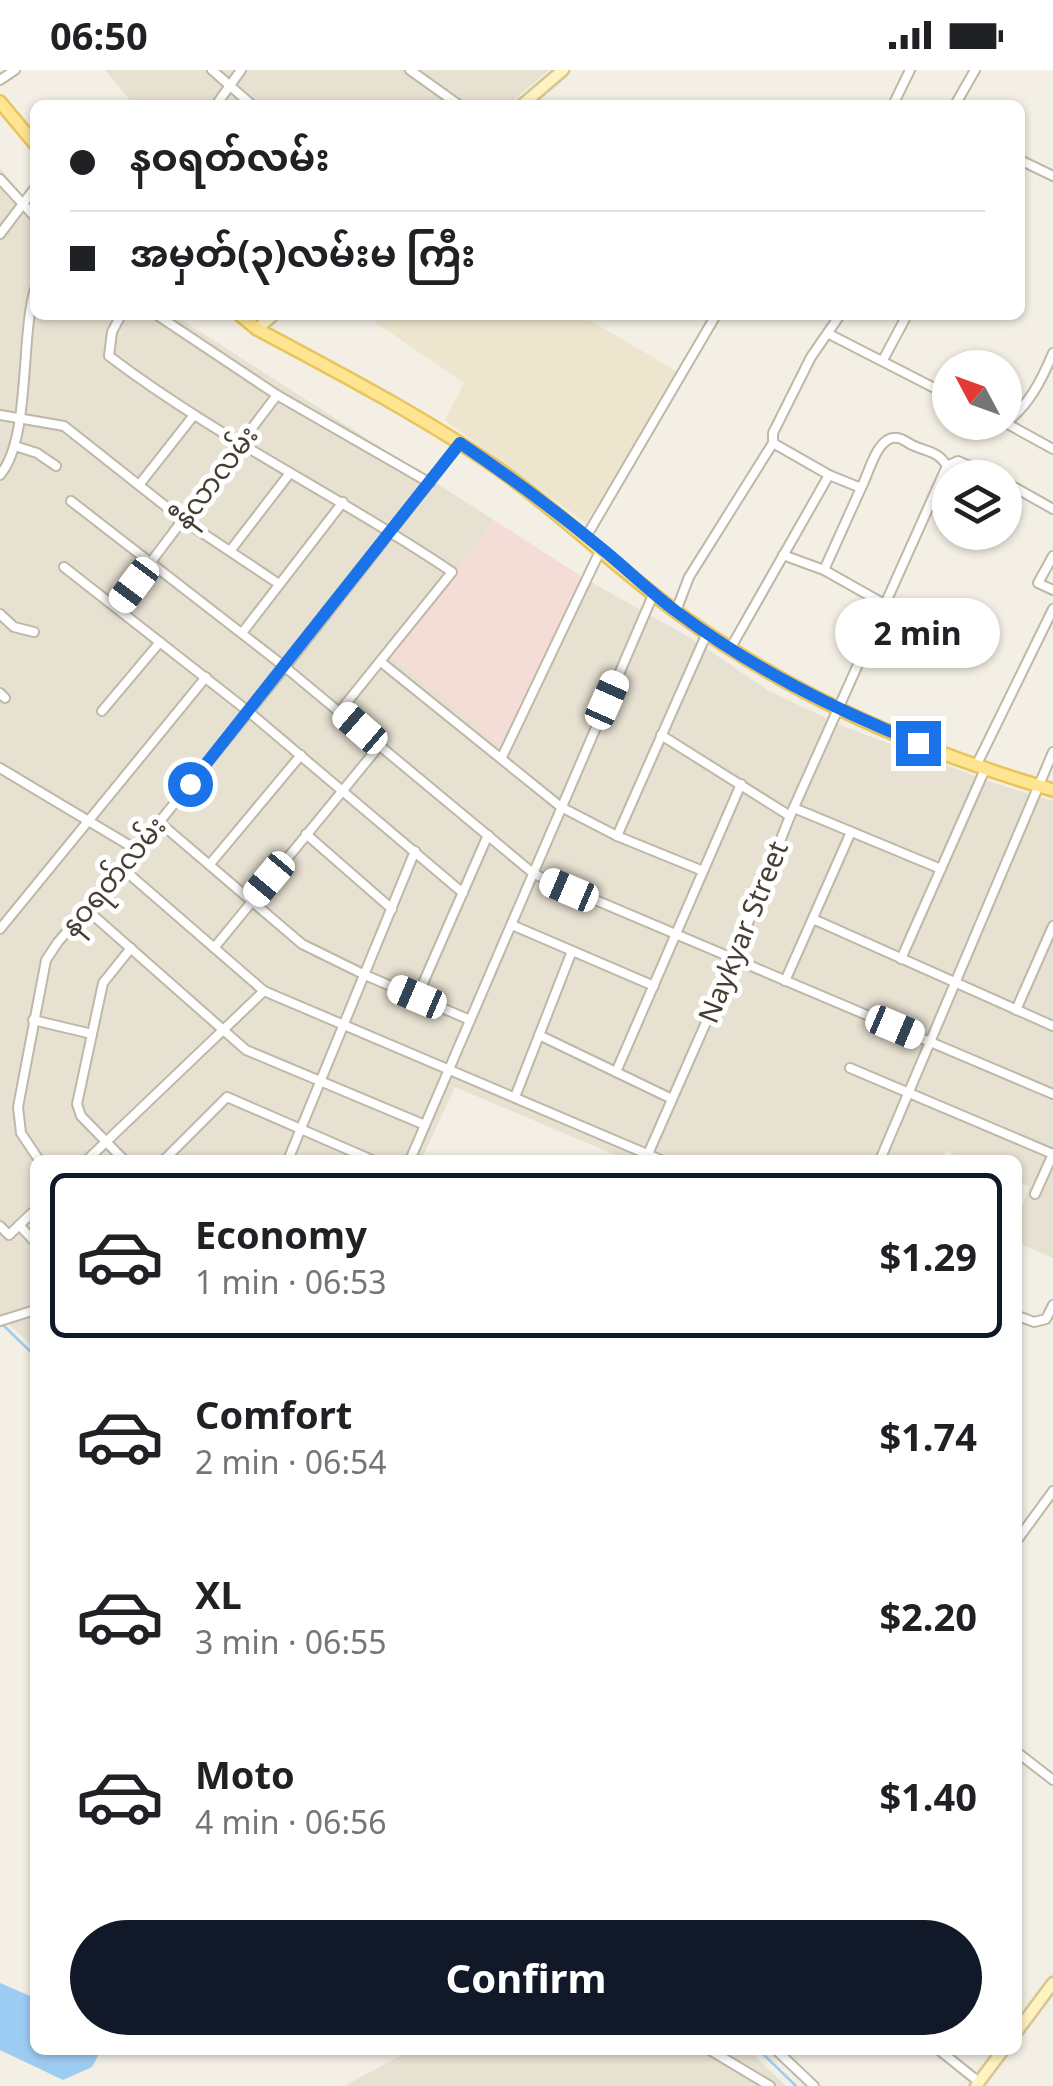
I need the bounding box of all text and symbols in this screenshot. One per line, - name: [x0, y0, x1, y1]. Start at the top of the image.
- text: 06:50: [50, 9, 148, 61]
- text: နဝရတ်လမ်း: [130, 130, 330, 182]
- text: အမှတ်(၃)လမ်းမ ကြီး: [130, 226, 476, 278]
- north arrow: [932, 350, 1022, 440]
- map controls: [932, 350, 1022, 550]
- street label: နီလာလမ်း: [163, 417, 270, 539]
- button: layers: [932, 460, 1022, 550]
- car: [104, 552, 164, 618]
- callout: 2 min: [836, 598, 1000, 668]
- text: 2 min: [873, 611, 962, 654]
- car: [581, 666, 633, 734]
- car: [328, 697, 392, 759]
- route end: [896, 721, 941, 766]
- route start: [168, 762, 213, 807]
- street label: နဝရတ်လမ်း: [51, 807, 177, 947]
- street label: Naykyar Street: [688, 835, 796, 1028]
- car: [238, 846, 300, 912]
- car: [536, 864, 602, 916]
- car: [384, 971, 450, 1023]
- car: [862, 1001, 928, 1053]
- text: Economy: [195, 1208, 367, 1260]
- icon: car: [75, 1211, 165, 1301]
- text: $1.29: [879, 1230, 977, 1282]
- text: 1 min · 06:53: [195, 1260, 387, 1303]
- text: Comfort: [195, 1388, 352, 1440]
- icon: car: [75, 1391, 165, 1481]
- text: $1.74: [879, 1410, 977, 1462]
- text: 2 min · 06:54: [195, 1440, 387, 1483]
- text: XL: [195, 1568, 242, 1620]
- icon: car: [75, 1571, 165, 1661]
- text: $2.20: [879, 1590, 977, 1642]
- text: 3 min · 06:55: [195, 1620, 387, 1663]
- text: Moto: [195, 1748, 295, 1800]
- icon: car: [75, 1751, 165, 1841]
- text: $1.40: [879, 1770, 977, 1822]
- text: 4 min · 06:56: [195, 1800, 387, 1843]
- button: Confirm: [70, 1920, 982, 2035]

